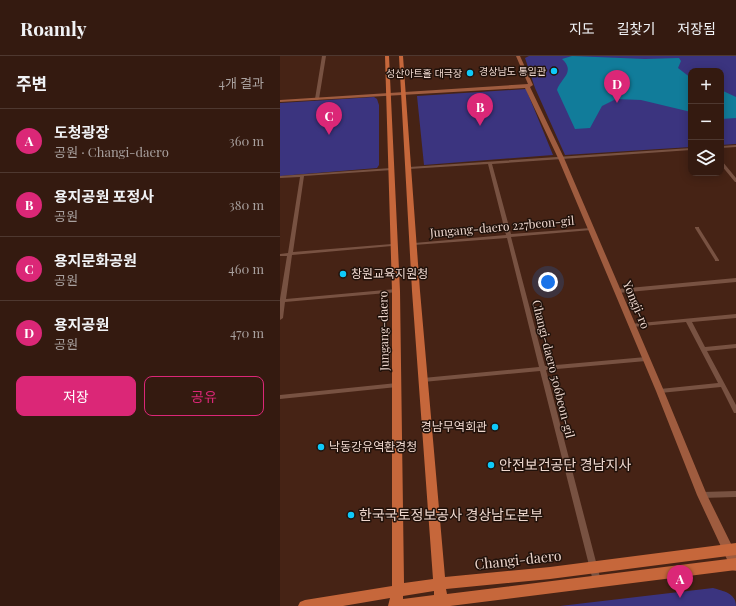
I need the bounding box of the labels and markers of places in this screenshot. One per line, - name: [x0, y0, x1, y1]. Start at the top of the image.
- place label: 경상남도 통일관: [479, 64, 547, 78]
- place label: 성산아트홀 대극장: [386, 66, 462, 80]
- marker: 경상남도 통일관: [549, 66, 559, 76]
- marker: 성산아트홀 대극장: [465, 68, 475, 78]
- pin: D: [604, 70, 630, 103]
- pin: B: [467, 93, 493, 126]
- pin: C: [316, 102, 342, 135]
- place label: 창원교육지원청: [351, 265, 428, 281]
- marker: 창원교육지원청: [338, 269, 348, 279]
- place label: 경남무역회관: [421, 418, 487, 434]
- marker: 경남무역회관: [490, 422, 500, 432]
- place label: 낙동강유역환경청: [329, 438, 417, 454]
- marker: 낙동강유역환경청: [316, 442, 326, 452]
- place label: 안전보건공단 경남지사: [499, 455, 631, 474]
- marker: 안전보건공단 경남지사: [486, 460, 496, 470]
- place label: 한국국토정보공사 경상남도본부: [359, 505, 543, 524]
- marker: 한국국토정보공사 경상남도본부: [346, 510, 356, 520]
- pin: A: [667, 565, 693, 598]

